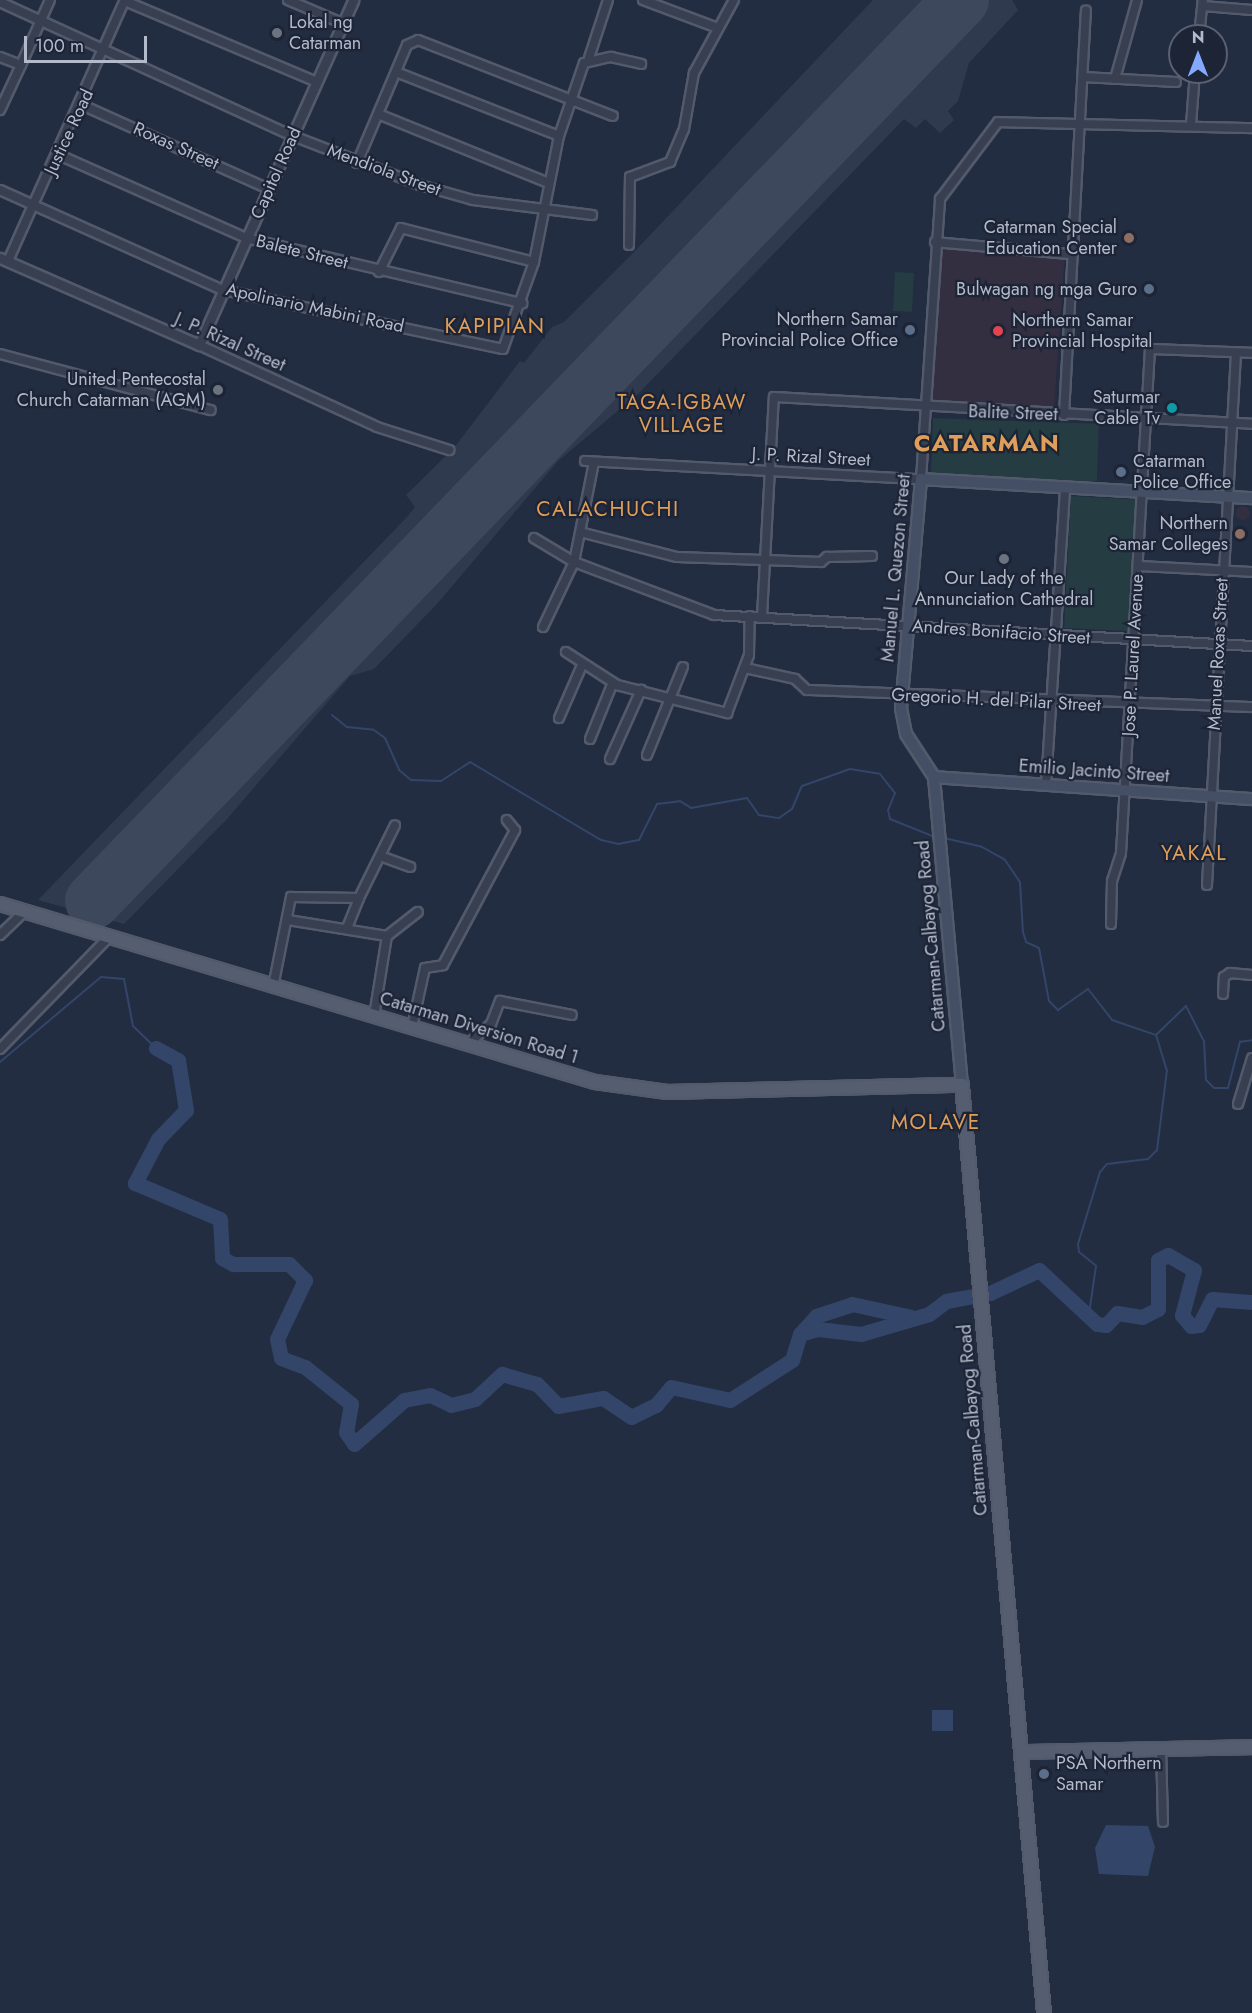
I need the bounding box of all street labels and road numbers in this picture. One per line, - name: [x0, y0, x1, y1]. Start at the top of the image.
- street label: Justice Road: [40, 86, 98, 178]
- street label: Roxas Street: [130, 118, 222, 174]
- street label: Capitol Road: [246, 124, 306, 222]
- street label: Mendiola Street: [324, 139, 444, 201]
- street label: Balete Street: [254, 230, 350, 274]
- street label: Apolinario Mabini Road: [224, 279, 406, 337]
- street label: J. P. Rizal Street: [171, 308, 289, 376]
- street label: Balite Street: [968, 401, 1058, 425]
- street label: J. P. Rizal Street: [751, 443, 871, 471]
- street label: Manuel L. Quezon Street: [877, 473, 915, 663]
- street label: Jose P. Laurel Avenue: [1118, 573, 1148, 737]
- street label: Manuel Roxas Street: [1203, 577, 1233, 731]
- street label: Andres Bonifacio Street: [911, 615, 1091, 649]
- street label: Gregorio H. del Pilar Street: [891, 684, 1101, 716]
- street label: Emilio Jacinto Street: [1018, 755, 1170, 787]
- street label: Catarman-Calbayog Road: [912, 839, 950, 1033]
- street label: Catarman Diversion Road 1: [377, 987, 581, 1069]
- street label: Catarman-Calbayog Road: [954, 1323, 992, 1517]

